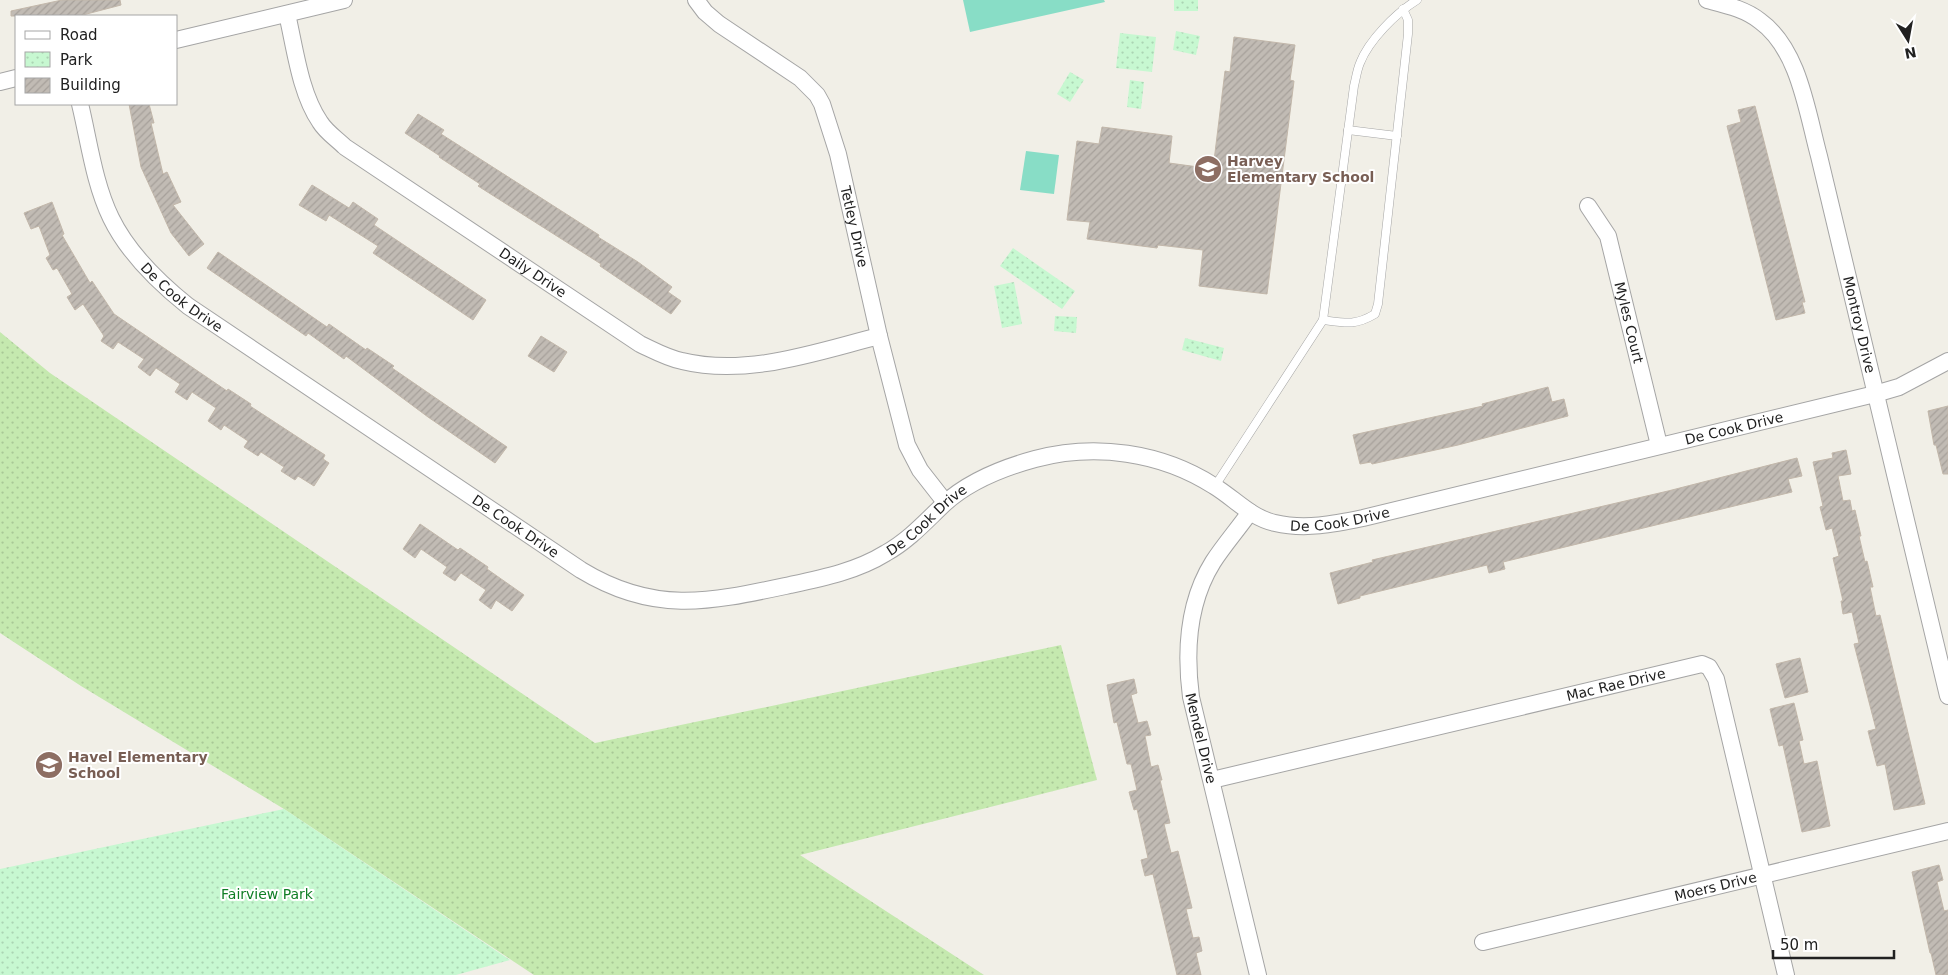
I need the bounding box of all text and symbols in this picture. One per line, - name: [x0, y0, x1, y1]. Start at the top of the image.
- legend: [15, 15, 178, 105]
- north arrow: [1883, 15, 1933, 65]
- text: Road: [60, 26, 98, 44]
- text: N: [1903, 44, 1918, 62]
- text: Park: [60, 51, 93, 69]
- text: Building: [60, 76, 121, 94]
- place label: Harvey Elementary School: [1227, 153, 1374, 185]
- school or university icon: Harvey Elementary School: [1193, 154, 1223, 184]
- street label: Tetley Drive: [837, 183, 871, 269]
- street label: Daily Drive: [496, 244, 569, 301]
- street label: De Cook Drive: [138, 259, 226, 335]
- street label: Montroy Drive: [1840, 274, 1879, 375]
- street label: Myles Court: [1611, 280, 1647, 365]
- street label: De Cook Drive: [1683, 409, 1785, 448]
- street label: De Cook Drive: [884, 481, 970, 559]
- street label: De Cook Drive: [469, 491, 562, 561]
- street label: De Cook Drive: [1290, 504, 1391, 534]
- street label: Mac Rae Drive: [1565, 665, 1667, 704]
- street label: Mendel Drive: [1182, 691, 1220, 785]
- place label: Havel Elementary School: [68, 749, 208, 781]
- school or university icon: Havel Elementary School: [34, 750, 64, 780]
- street label: Moers Drive: [1673, 869, 1758, 904]
- park label: Fairview Park: [221, 886, 314, 902]
- scale bar: [1773, 928, 1894, 960]
- text: 50 m: [1780, 936, 1818, 954]

